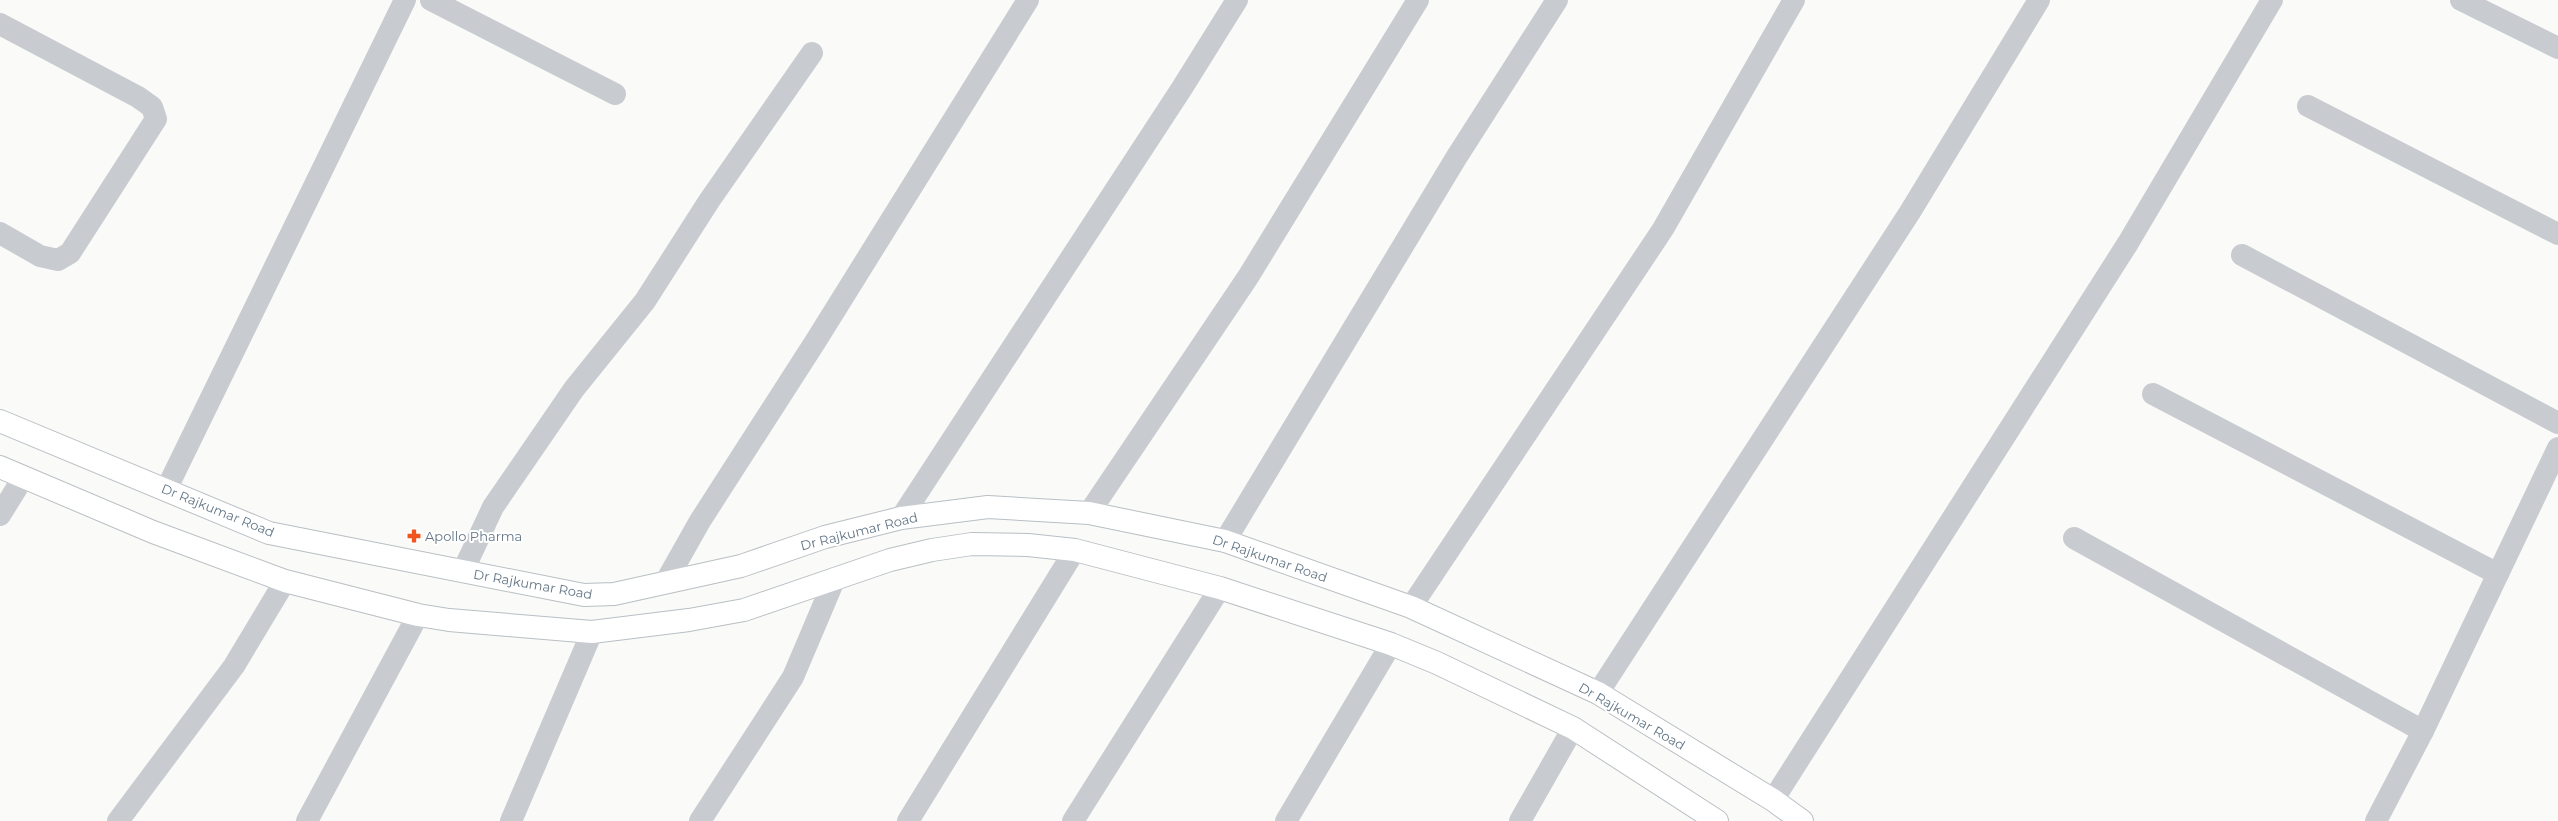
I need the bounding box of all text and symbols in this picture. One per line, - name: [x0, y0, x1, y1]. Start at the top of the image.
- street label: Dr Rajkumar Road: [159, 480, 277, 540]
- street label: Dr Rajkumar Road: [799, 509, 919, 553]
- pharmacy icon: Apollo Pharma: [406, 528, 422, 544]
- place label: Apollo Pharma: [425, 528, 522, 544]
- street label: Dr Rajkumar Road: [1210, 531, 1330, 585]
- street label: Dr Rajkumar Road: [472, 566, 594, 602]
- street label: Dr Rajkumar Road: [1576, 679, 1688, 753]

